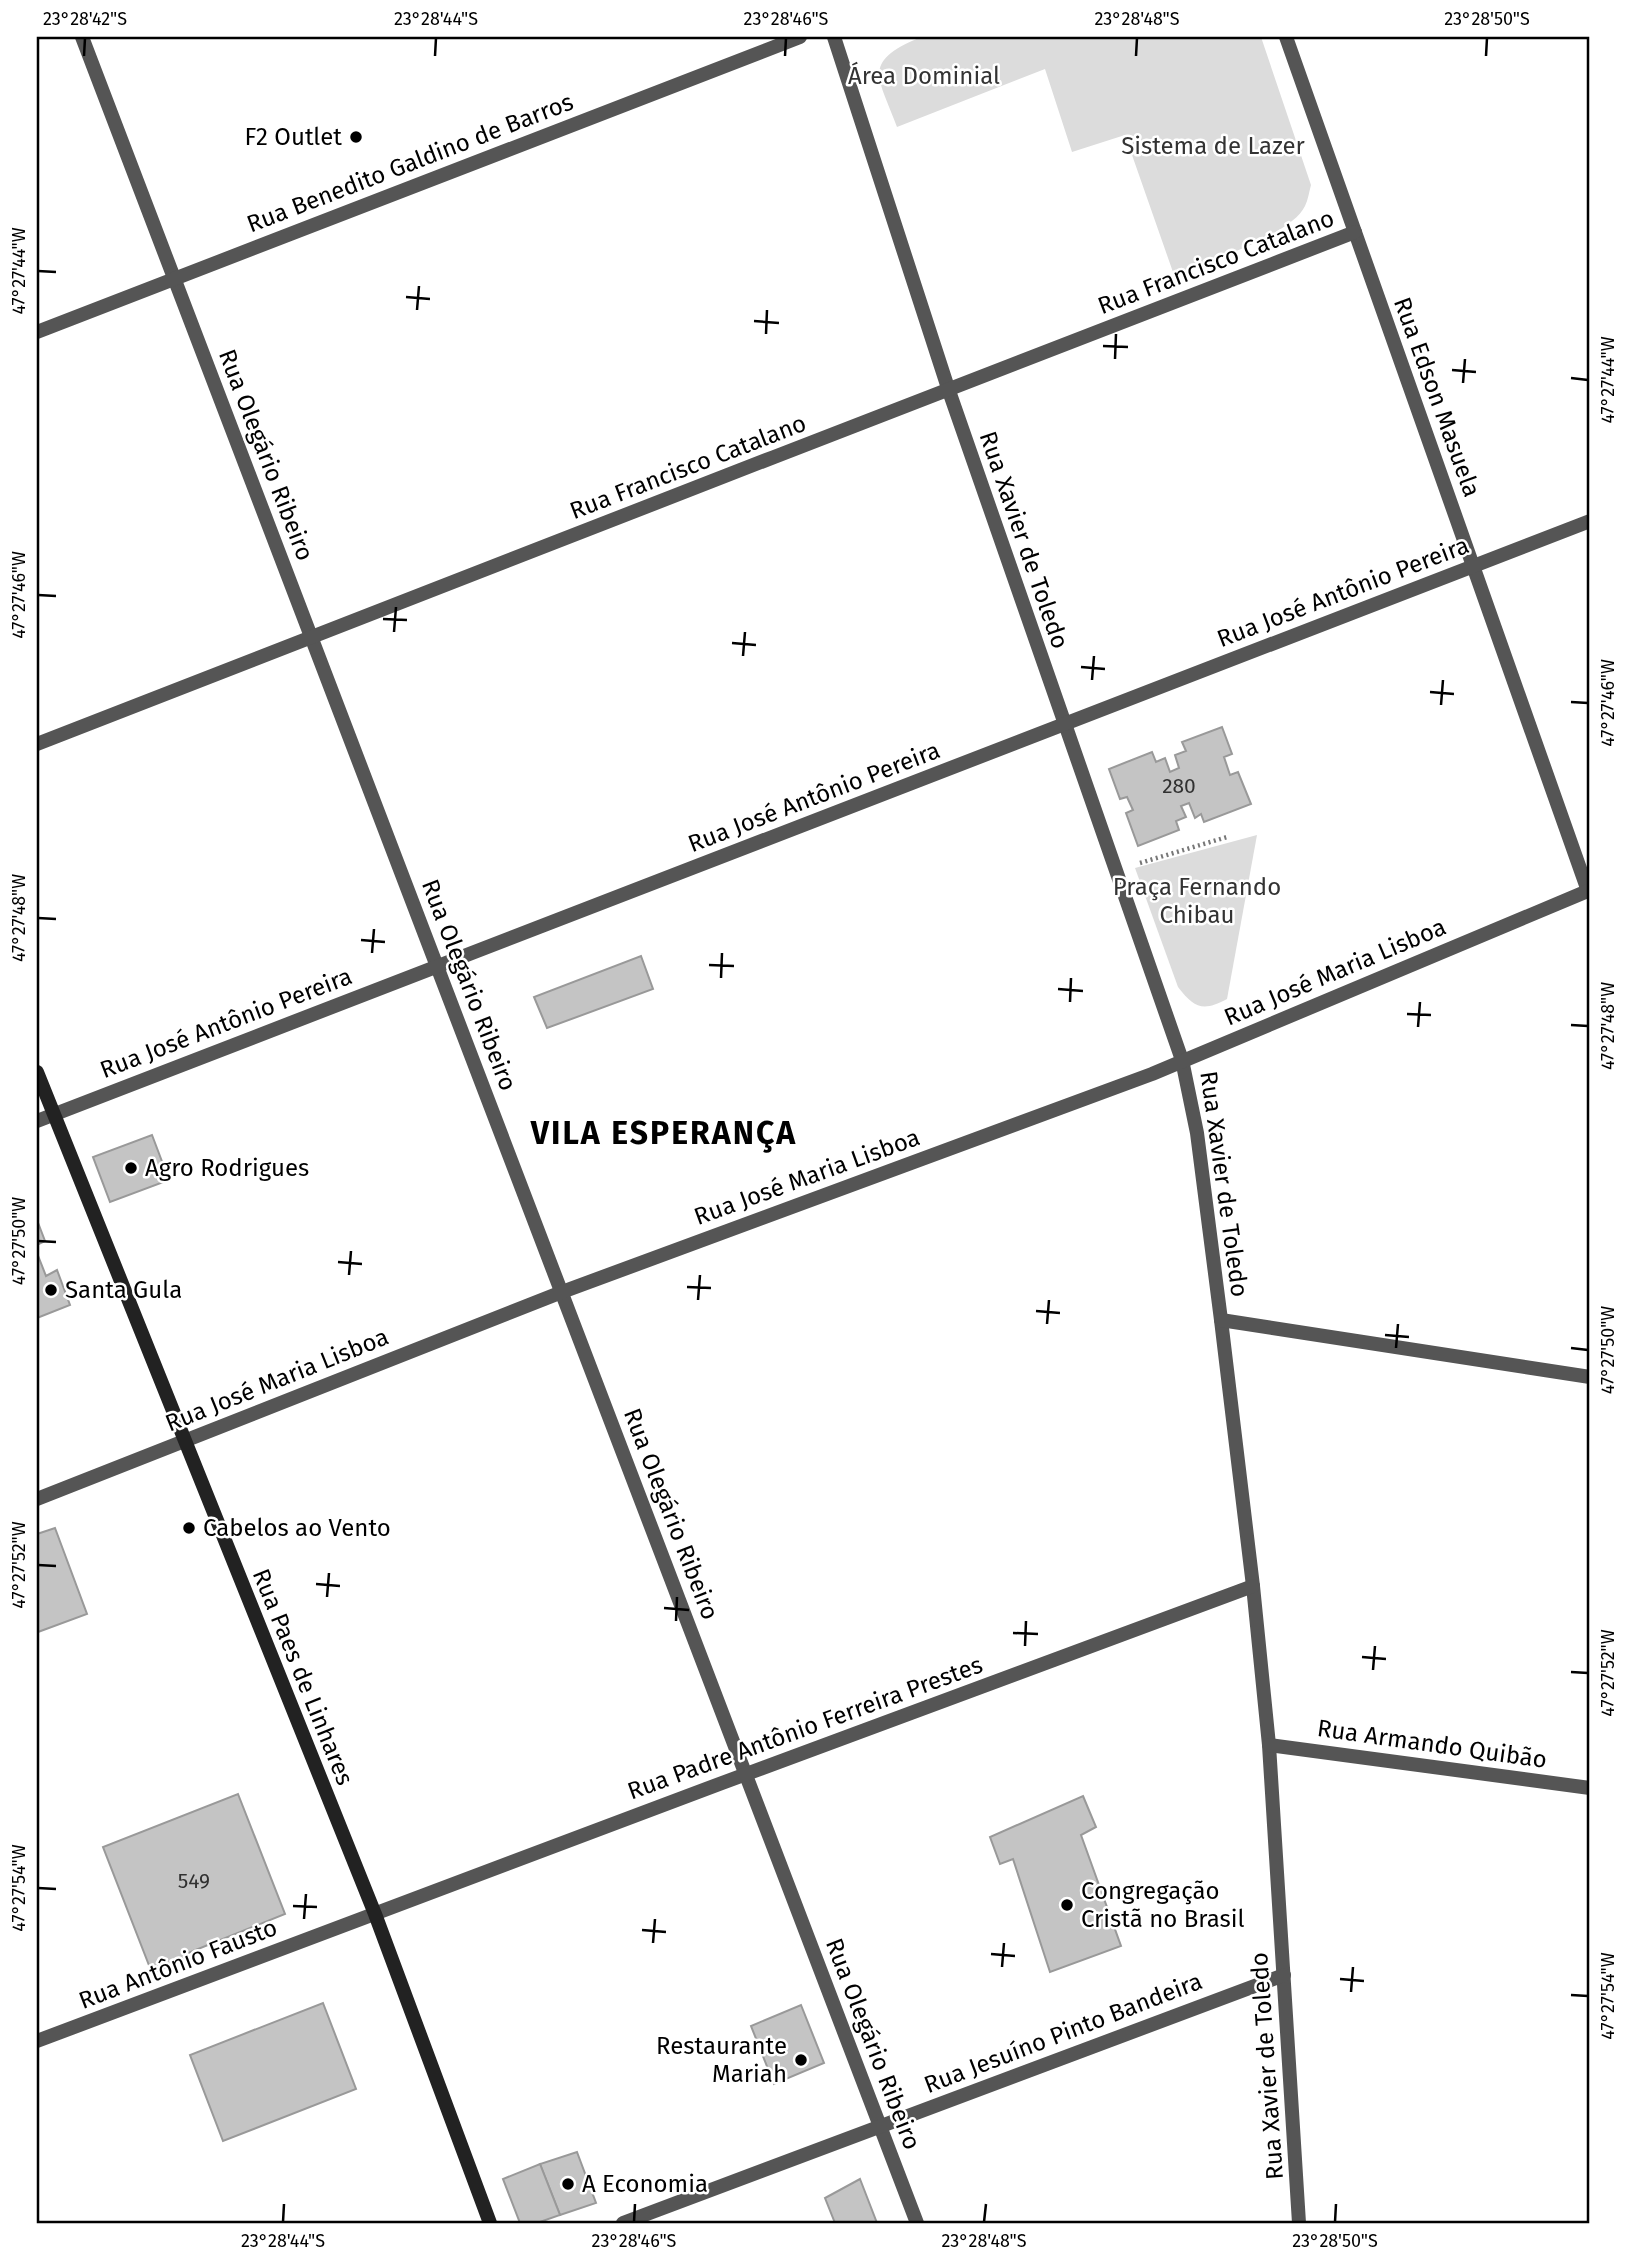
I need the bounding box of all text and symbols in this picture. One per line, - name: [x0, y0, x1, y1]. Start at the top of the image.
- text: 23°28'42"S: [43, 8, 127, 30]
- text: 23°28'44"S: [394, 8, 478, 30]
- text: 23°28'46"S: [744, 8, 829, 30]
- text: 23°28'48"S: [1094, 8, 1180, 30]
- text: 23°28'50"S: [1444, 8, 1530, 30]
- park label: Área Dominial: [848, 61, 1000, 90]
- street label: Rua Benedito Galdino de Barros: [243, 88, 577, 238]
- place label: F2 Outlet: [245, 123, 342, 151]
- marker: F2 Outlet: [348, 129, 364, 145]
- park label: Sistema de Lazer: [1121, 132, 1306, 160]
- street label: Rua Francisco Catalano: [1094, 204, 1338, 320]
- text: 47°27'44"W: [8, 227, 30, 315]
- street label: Rua Edson Masuela: [1388, 294, 1486, 500]
- text: 47°27'44"W: [1597, 336, 1619, 424]
- street label: Rua Olegário Ribeiro: [213, 345, 319, 565]
- street label: Rua Francisco Catalano: [566, 409, 810, 525]
- street label: Rua Xavier de Toledo: [974, 428, 1074, 652]
- street label: Rua José Antônio Pereira: [1213, 531, 1473, 653]
- text: 47°27'46"W: [8, 551, 30, 639]
- text: 47°27'46"W: [1597, 659, 1619, 747]
- street label: Rua José Antônio Pereira: [684, 736, 944, 858]
- house number: 280: [1162, 773, 1196, 799]
- park label: Praça Fernando Chibau: [1113, 873, 1281, 929]
- text: 47°27'48"W: [8, 874, 30, 962]
- street label: Rua Olegário Ribeiro: [416, 875, 522, 1095]
- street label: Rua José Maria Lisboa: [1220, 913, 1450, 1031]
- street label: Rua José Antônio Pereira: [96, 962, 356, 1084]
- text: 47°27'48"W: [1597, 982, 1619, 1070]
- street label: Rua Xavier de Toledo: [1194, 1069, 1254, 1299]
- district label: VILA ESPERANÇA: [530, 1114, 797, 1153]
- street label: Rua José Maria Lisboa: [690, 1123, 924, 1231]
- place label: Agro Rodrigues: [145, 1154, 309, 1182]
- marker: Agro Rodrigues: [123, 1160, 139, 1176]
- text: 47°27'50"W: [8, 1197, 30, 1285]
- place label: Santa Gula: [65, 1276, 182, 1304]
- marker: Santa Gula: [43, 1282, 59, 1298]
- text: 47°27'50"W: [1597, 1306, 1619, 1394]
- street label: Rua José Maria Lisboa: [161, 1322, 393, 1438]
- street label: Rua Olegário Ribeiro: [618, 1404, 724, 1624]
- place label: Cabelos ao Vento: [203, 1514, 391, 1542]
- marker: Cabelos ao Vento: [181, 1520, 197, 1536]
- text: 47°27'52"W: [8, 1521, 30, 1609]
- street label: Rua Paes de Linhares: [247, 1565, 359, 1789]
- text: 47°27'52"W: [1597, 1629, 1619, 1717]
- street label: Rua Padre Antônio Ferreira Prestes: [624, 1651, 986, 1805]
- street label: Rua Armando Quibão: [1315, 1714, 1549, 1774]
- text: 47°27'54"W: [8, 1844, 30, 1932]
- house number: 549: [178, 1868, 210, 1894]
- place label: Congregação Cristã no Brasil: [1081, 1877, 1245, 1933]
- marker: Congregação Cristã no Brasil: [1059, 1897, 1075, 1913]
- street label: Rua Antônio Fausto: [75, 1913, 281, 2015]
- street label: Rua Olegário Ribeiro: [820, 1934, 926, 2154]
- street label: Rua Xavier de Toledo: [1245, 1951, 1289, 2181]
- text: 47°27'54"W: [1597, 1952, 1619, 2040]
- street label: Rua Jesuíno Pinto Bandeira: [920, 1967, 1206, 2099]
- place label: Restaurante Mariah: [656, 2032, 787, 2088]
- marker: Restaurante Mariah: [793, 2052, 809, 2068]
- place label: A Economia: [582, 2170, 708, 2198]
- marker: A Economia: [560, 2176, 576, 2192]
- text: 23°28'44"S: [241, 2230, 325, 2252]
- text: 23°28'46"S: [592, 2230, 677, 2252]
- text: 23°28'48"S: [941, 2230, 1027, 2252]
- text: 23°28'50"S: [1292, 2230, 1378, 2252]

